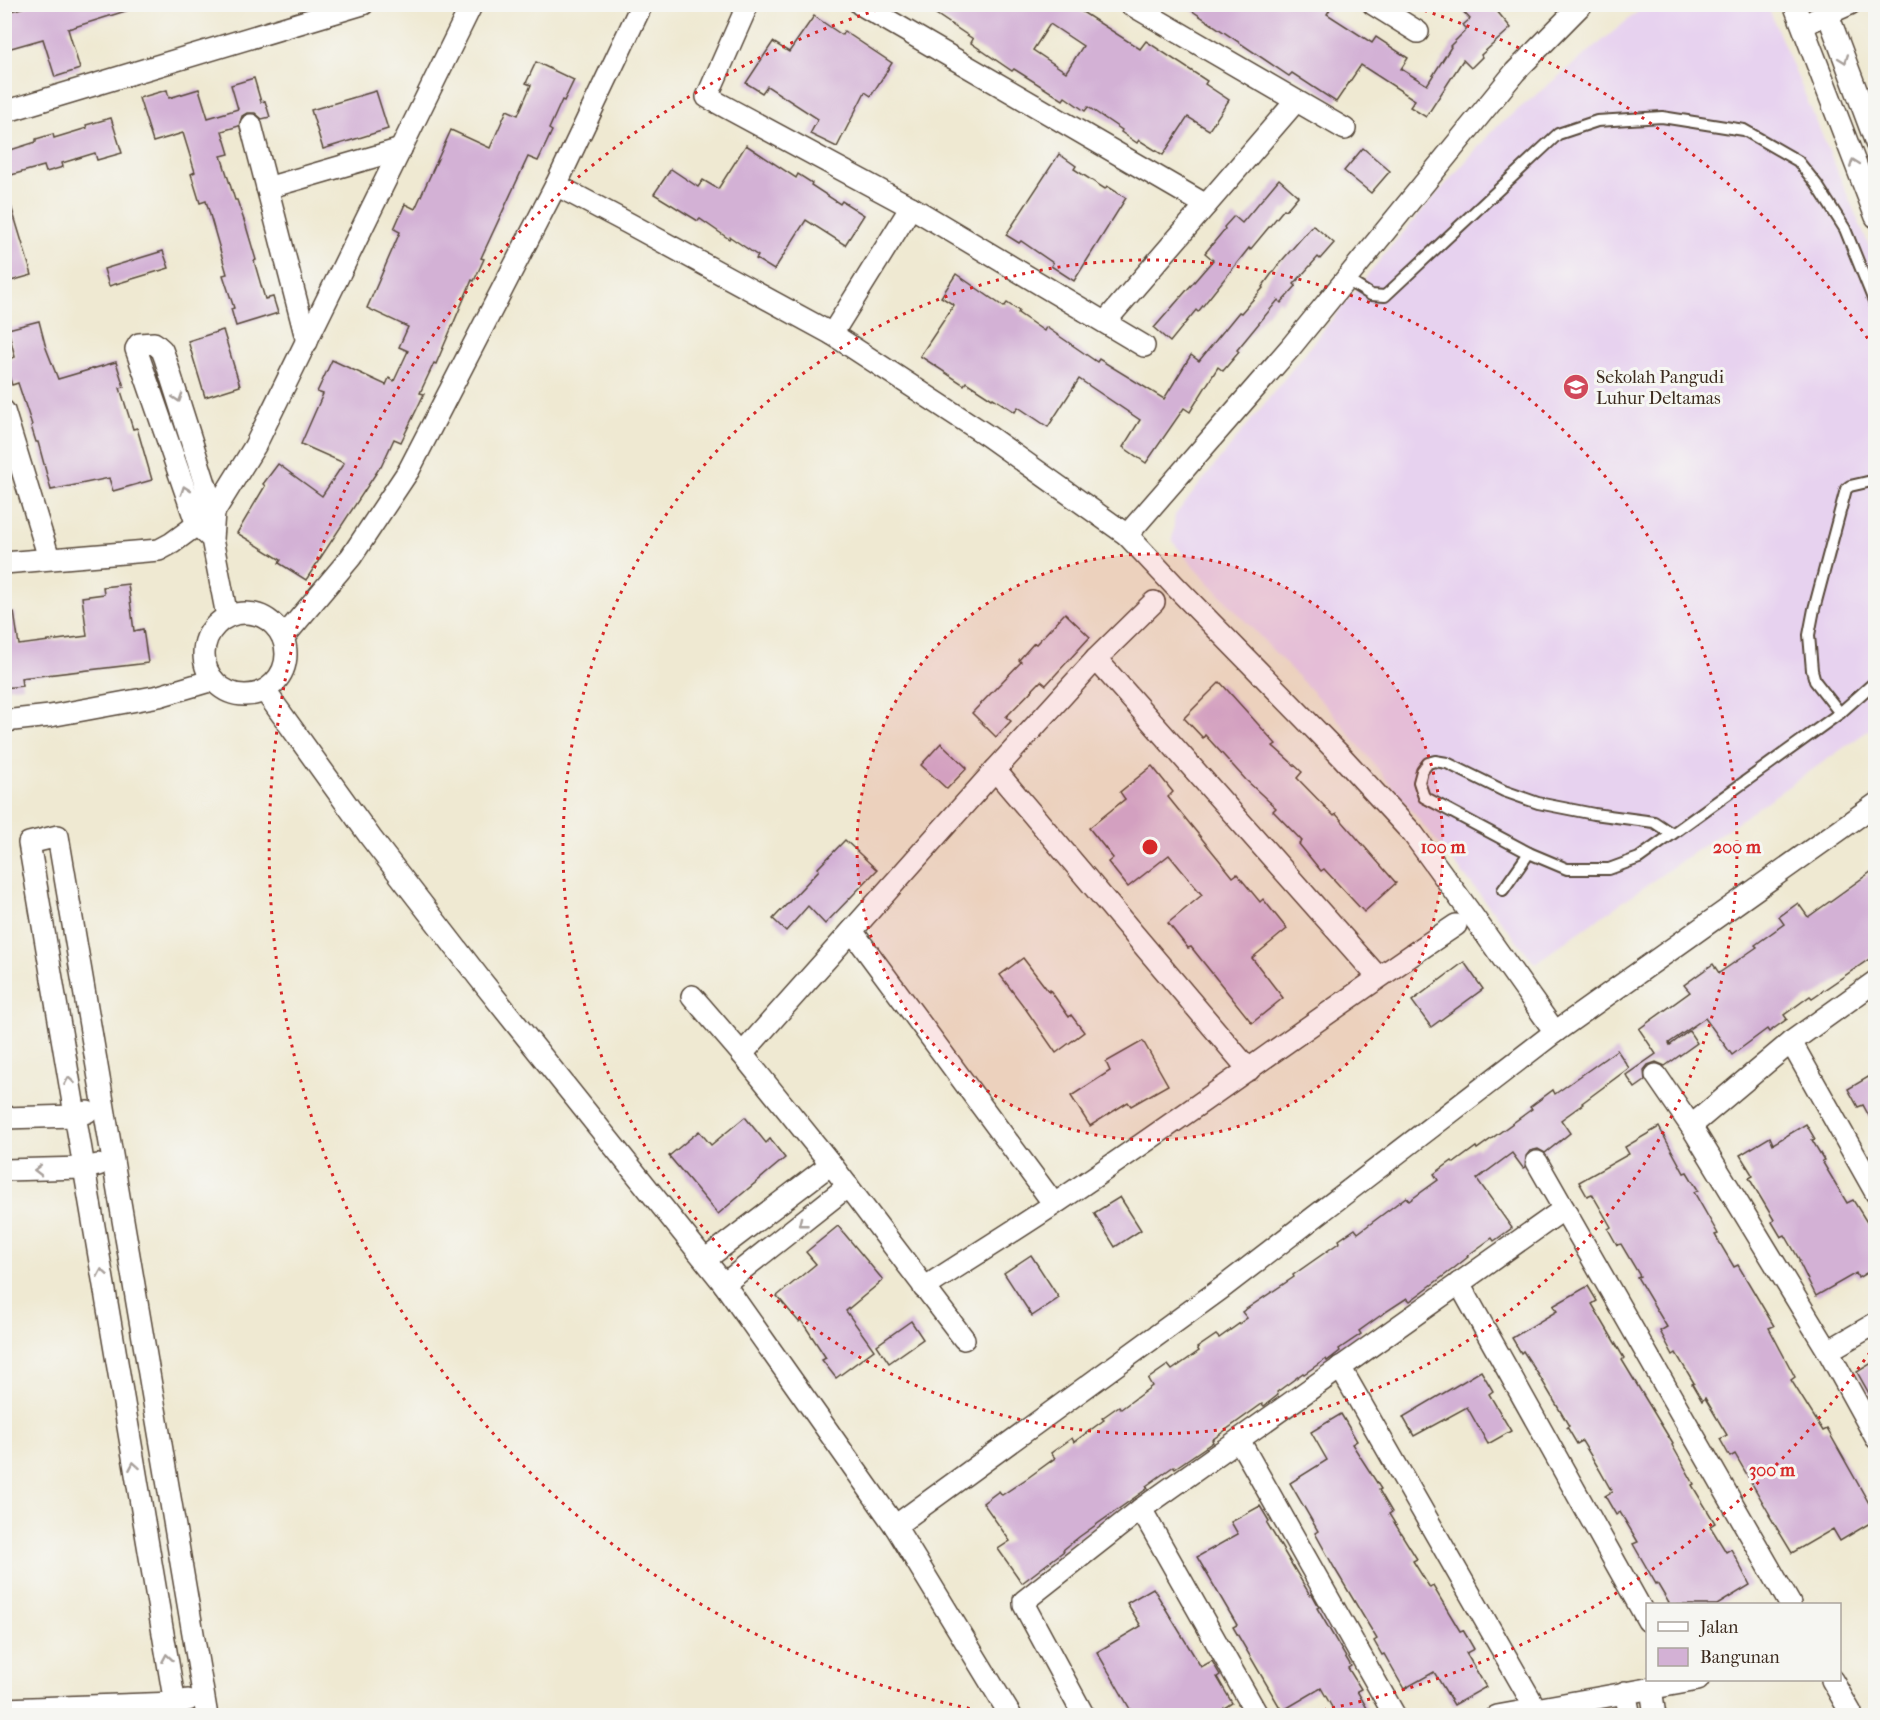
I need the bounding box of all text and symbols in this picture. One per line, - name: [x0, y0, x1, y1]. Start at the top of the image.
- one-way arrow: [1837, 53, 1850, 64]
- one-way arrow: [1849, 158, 1861, 169]
- place label: Sekolah Pangudi Luhur Deltamas: [1596, 367, 1725, 409]
- school or university icon: Sekolah Pangudi Luhur Deltamas: [1561, 372, 1591, 402]
- one-way arrow: [171, 392, 183, 403]
- one-way arrow: [179, 485, 192, 495]
- centre of rings: [1140, 837, 1160, 857]
- text: 100 m: [1420, 837, 1467, 858]
- text: 200 m: [1713, 837, 1762, 858]
- one-way arrow: [64, 1076, 76, 1086]
- one-way arrow: [34, 1163, 43, 1176]
- one-way arrow: [798, 1215, 809, 1226]
- one-way arrow: [96, 1269, 109, 1279]
- text: 300 m: [1749, 1460, 1796, 1481]
- one-way arrow: [129, 1461, 141, 1470]
- legend: [1646, 1603, 1841, 1681]
- text: Jalan: [1698, 1617, 1739, 1638]
- text: Bangunan: [1700, 1647, 1780, 1668]
- one-way arrow: [161, 1653, 174, 1663]

